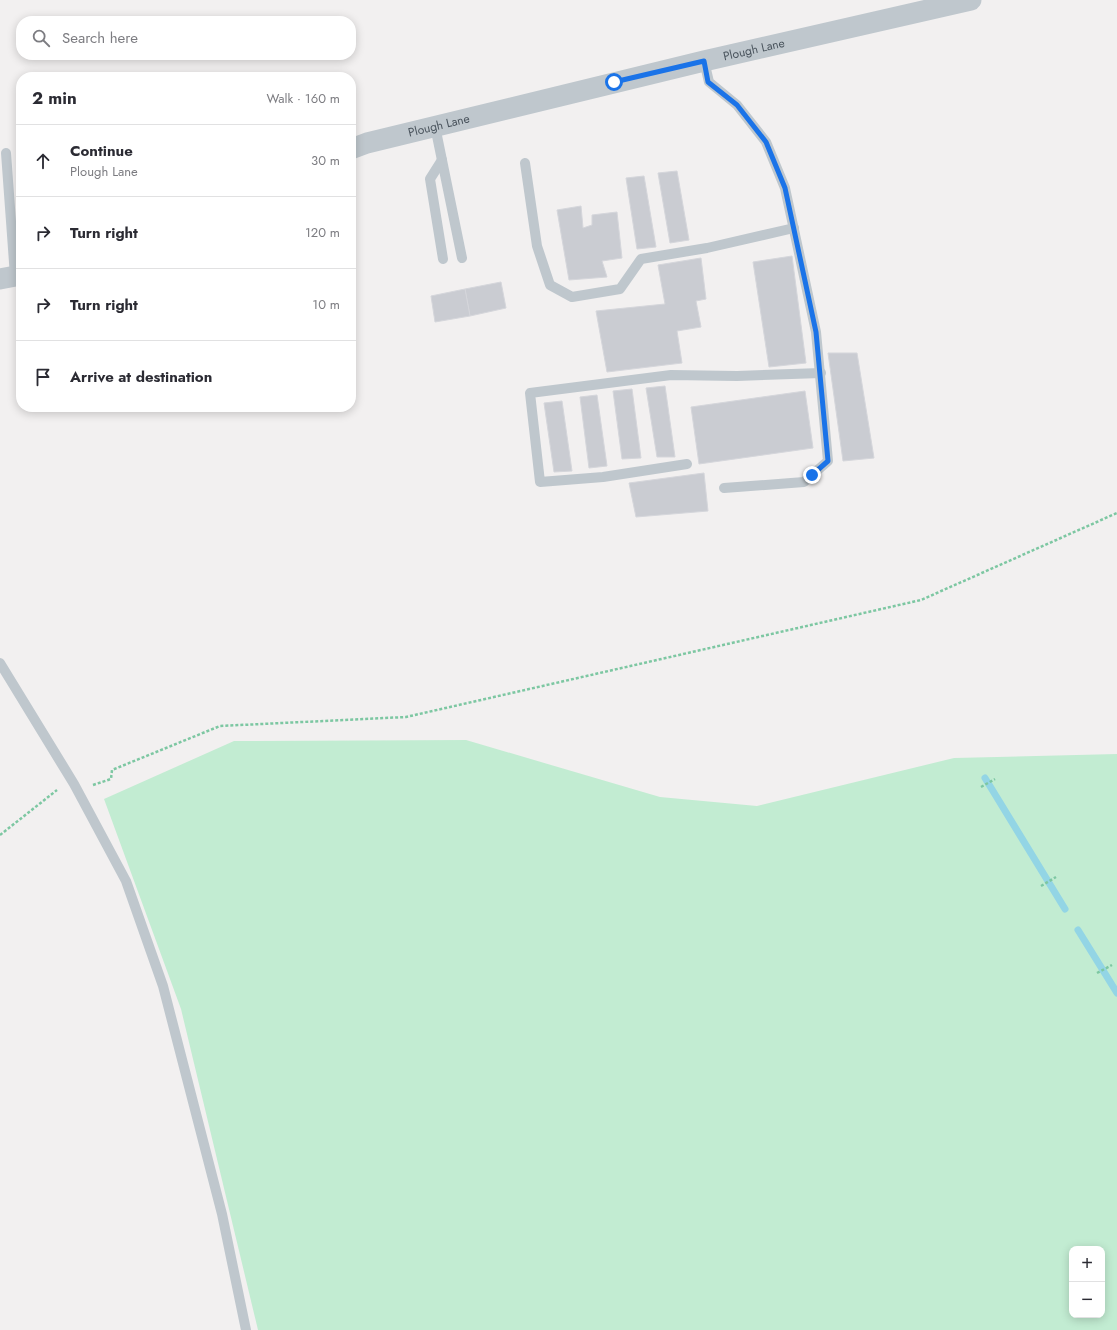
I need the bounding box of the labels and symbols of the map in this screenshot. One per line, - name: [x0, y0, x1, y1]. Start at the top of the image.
- street label: Plough Lane: [721, 34, 786, 65]
- route start: [605, 73, 623, 91]
- street label: Plough Lane: [406, 109, 471, 142]
- route end: [803, 466, 821, 484]

